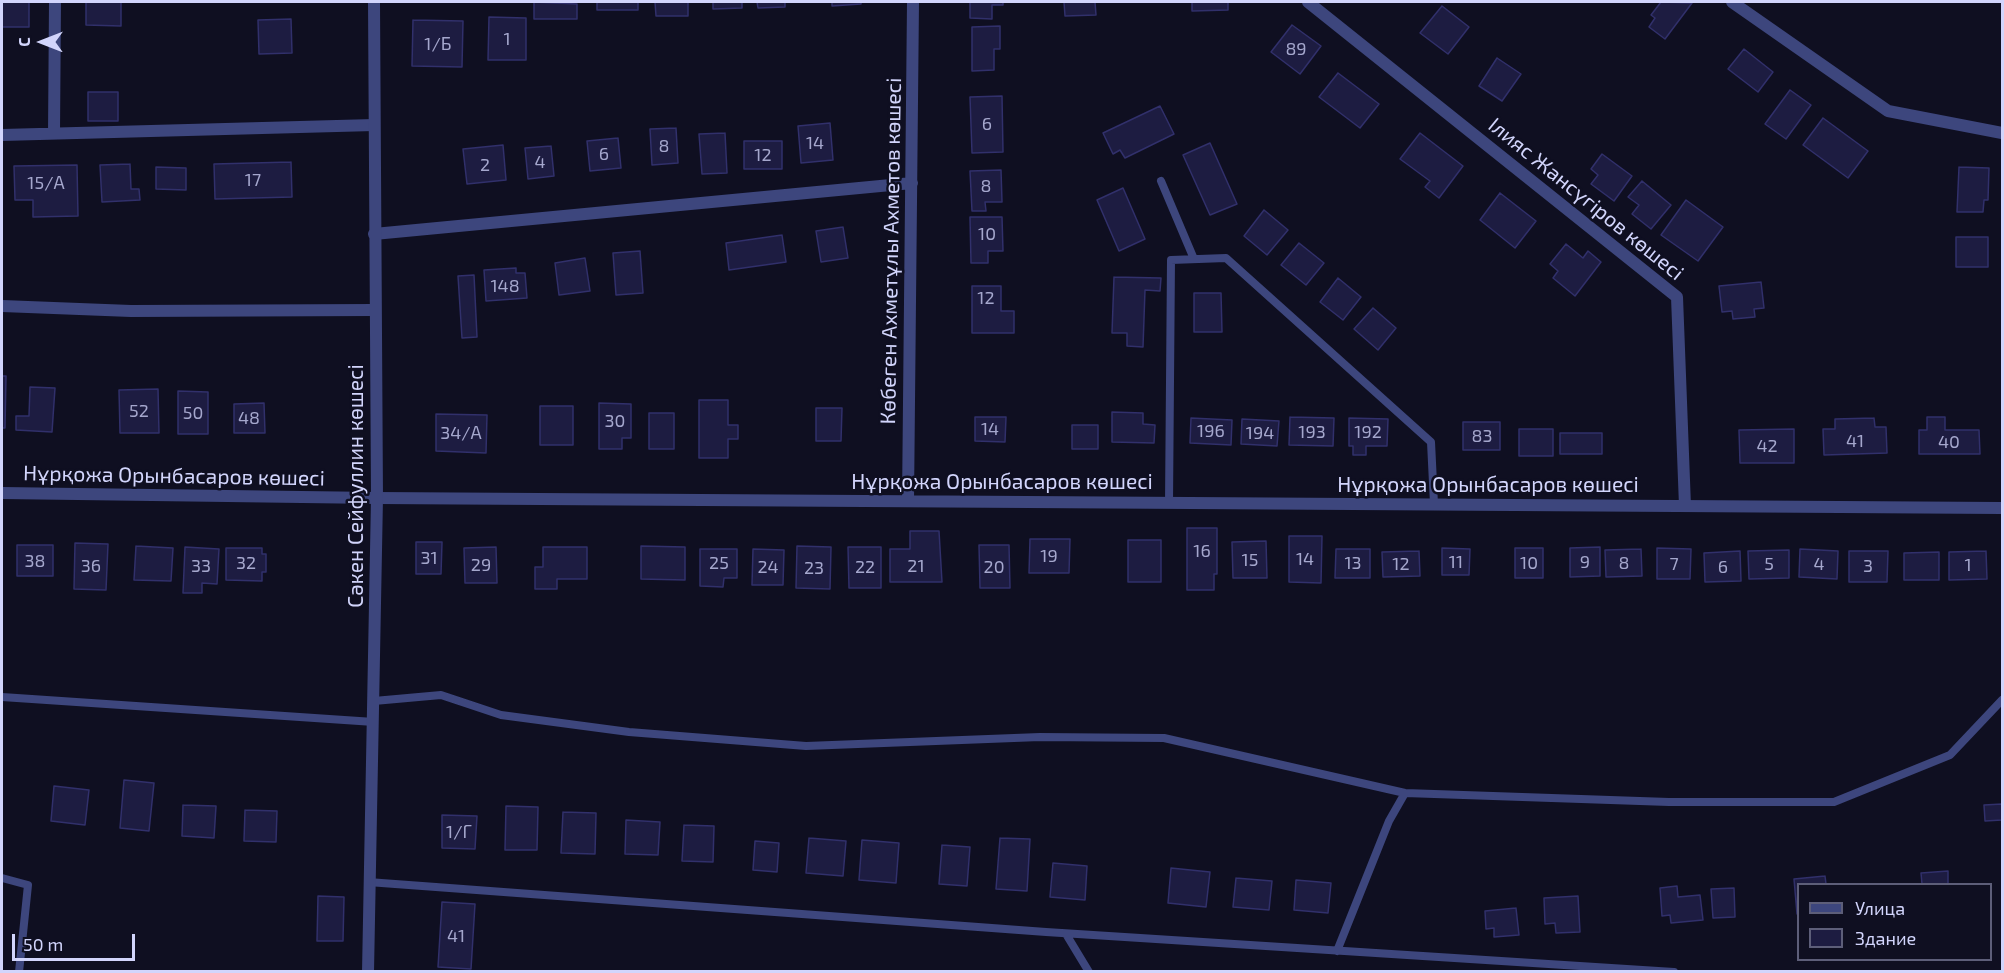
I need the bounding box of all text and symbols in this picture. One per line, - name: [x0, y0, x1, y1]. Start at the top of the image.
- north arrow: [12, 12, 72, 72]
- house number: 1: [503, 28, 511, 50]
- house number: 1/Б: [424, 33, 452, 55]
- text: С: [14, 37, 33, 47]
- house number: 89: [1285, 38, 1307, 60]
- street label: Көбеген Ахметұлы Ахметов көшесі: [875, 77, 907, 425]
- street label: Ілияс Жансүгіров көшесі: [1483, 112, 1689, 286]
- house number: 6: [982, 113, 992, 135]
- house number: 14: [806, 132, 824, 154]
- house number: 8: [659, 135, 669, 157]
- house number: 6: [599, 143, 609, 165]
- house number: 12: [754, 144, 772, 166]
- house number: 4: [534, 151, 546, 173]
- house number: 2: [480, 154, 490, 176]
- house number: 17: [245, 169, 261, 191]
- house number: 15/А: [27, 172, 65, 194]
- house number: 8: [981, 175, 991, 197]
- house number: 10: [978, 223, 996, 245]
- house number: 148: [490, 275, 520, 297]
- house number: 12: [977, 287, 995, 309]
- street label: Сәкен Сейфуллин көшесі: [343, 364, 369, 608]
- house number: 52: [129, 400, 149, 422]
- house number: 50: [183, 402, 203, 424]
- house number: 48: [238, 407, 260, 429]
- house number: 30: [605, 410, 625, 432]
- house number: 14: [981, 418, 999, 440]
- house number: 196: [1197, 420, 1225, 442]
- house number: 193: [1298, 421, 1326, 443]
- house number: 192: [1354, 421, 1382, 443]
- house number: 34/А: [440, 422, 482, 444]
- house number: 194: [1246, 422, 1274, 444]
- house number: 83: [1472, 425, 1492, 447]
- house number: 41: [1846, 430, 1864, 452]
- house number: 40: [1938, 431, 1960, 453]
- house number: 42: [1756, 435, 1778, 457]
- street label: Нұрқожа Орынбасаров көшесі: [23, 461, 325, 491]
- street label: Нұрқожа Орынбасаров көшесі: [851, 469, 1153, 495]
- street label: Нұрқожа Орынбасаров көшесі: [1337, 472, 1639, 498]
- house number: 16: [1193, 540, 1211, 562]
- house number: 19: [1040, 545, 1058, 567]
- house number: 31: [420, 547, 438, 569]
- house number: 14: [1296, 548, 1314, 570]
- house number: 15: [1242, 549, 1258, 571]
- house number: 38: [25, 550, 45, 572]
- house number: 11: [1449, 551, 1463, 573]
- house number: 9: [1580, 551, 1590, 573]
- house number: 32: [236, 552, 256, 574]
- house number: 25: [709, 552, 729, 574]
- house number: 13: [1344, 552, 1362, 574]
- house number: 10: [1520, 552, 1538, 574]
- house number: 8: [1619, 552, 1629, 574]
- house number: 12: [1392, 553, 1410, 575]
- house number: 7: [1669, 553, 1679, 575]
- house number: 5: [1764, 553, 1774, 575]
- house number: 4: [1813, 553, 1825, 575]
- house number: 29: [471, 554, 491, 576]
- house number: 1: [1964, 554, 1972, 576]
- house number: 36: [81, 555, 101, 577]
- house number: 33: [191, 555, 211, 577]
- house number: 21: [907, 555, 925, 577]
- house number: 3: [1863, 555, 1873, 577]
- house number: 24: [757, 556, 779, 578]
- house number: 22: [855, 556, 875, 578]
- house number: 20: [984, 556, 1004, 578]
- house number: 6: [1718, 556, 1728, 578]
- house number: 23: [804, 557, 824, 579]
- house number: 1/Г: [446, 821, 472, 843]
- legend: [1797, 883, 1992, 961]
- text: Улица: [1855, 897, 1905, 919]
- scale bar: [15, 922, 138, 960]
- house number: 41: [447, 925, 465, 947]
- text: Здание: [1855, 927, 1916, 949]
- text: 50 m: [23, 933, 63, 955]

